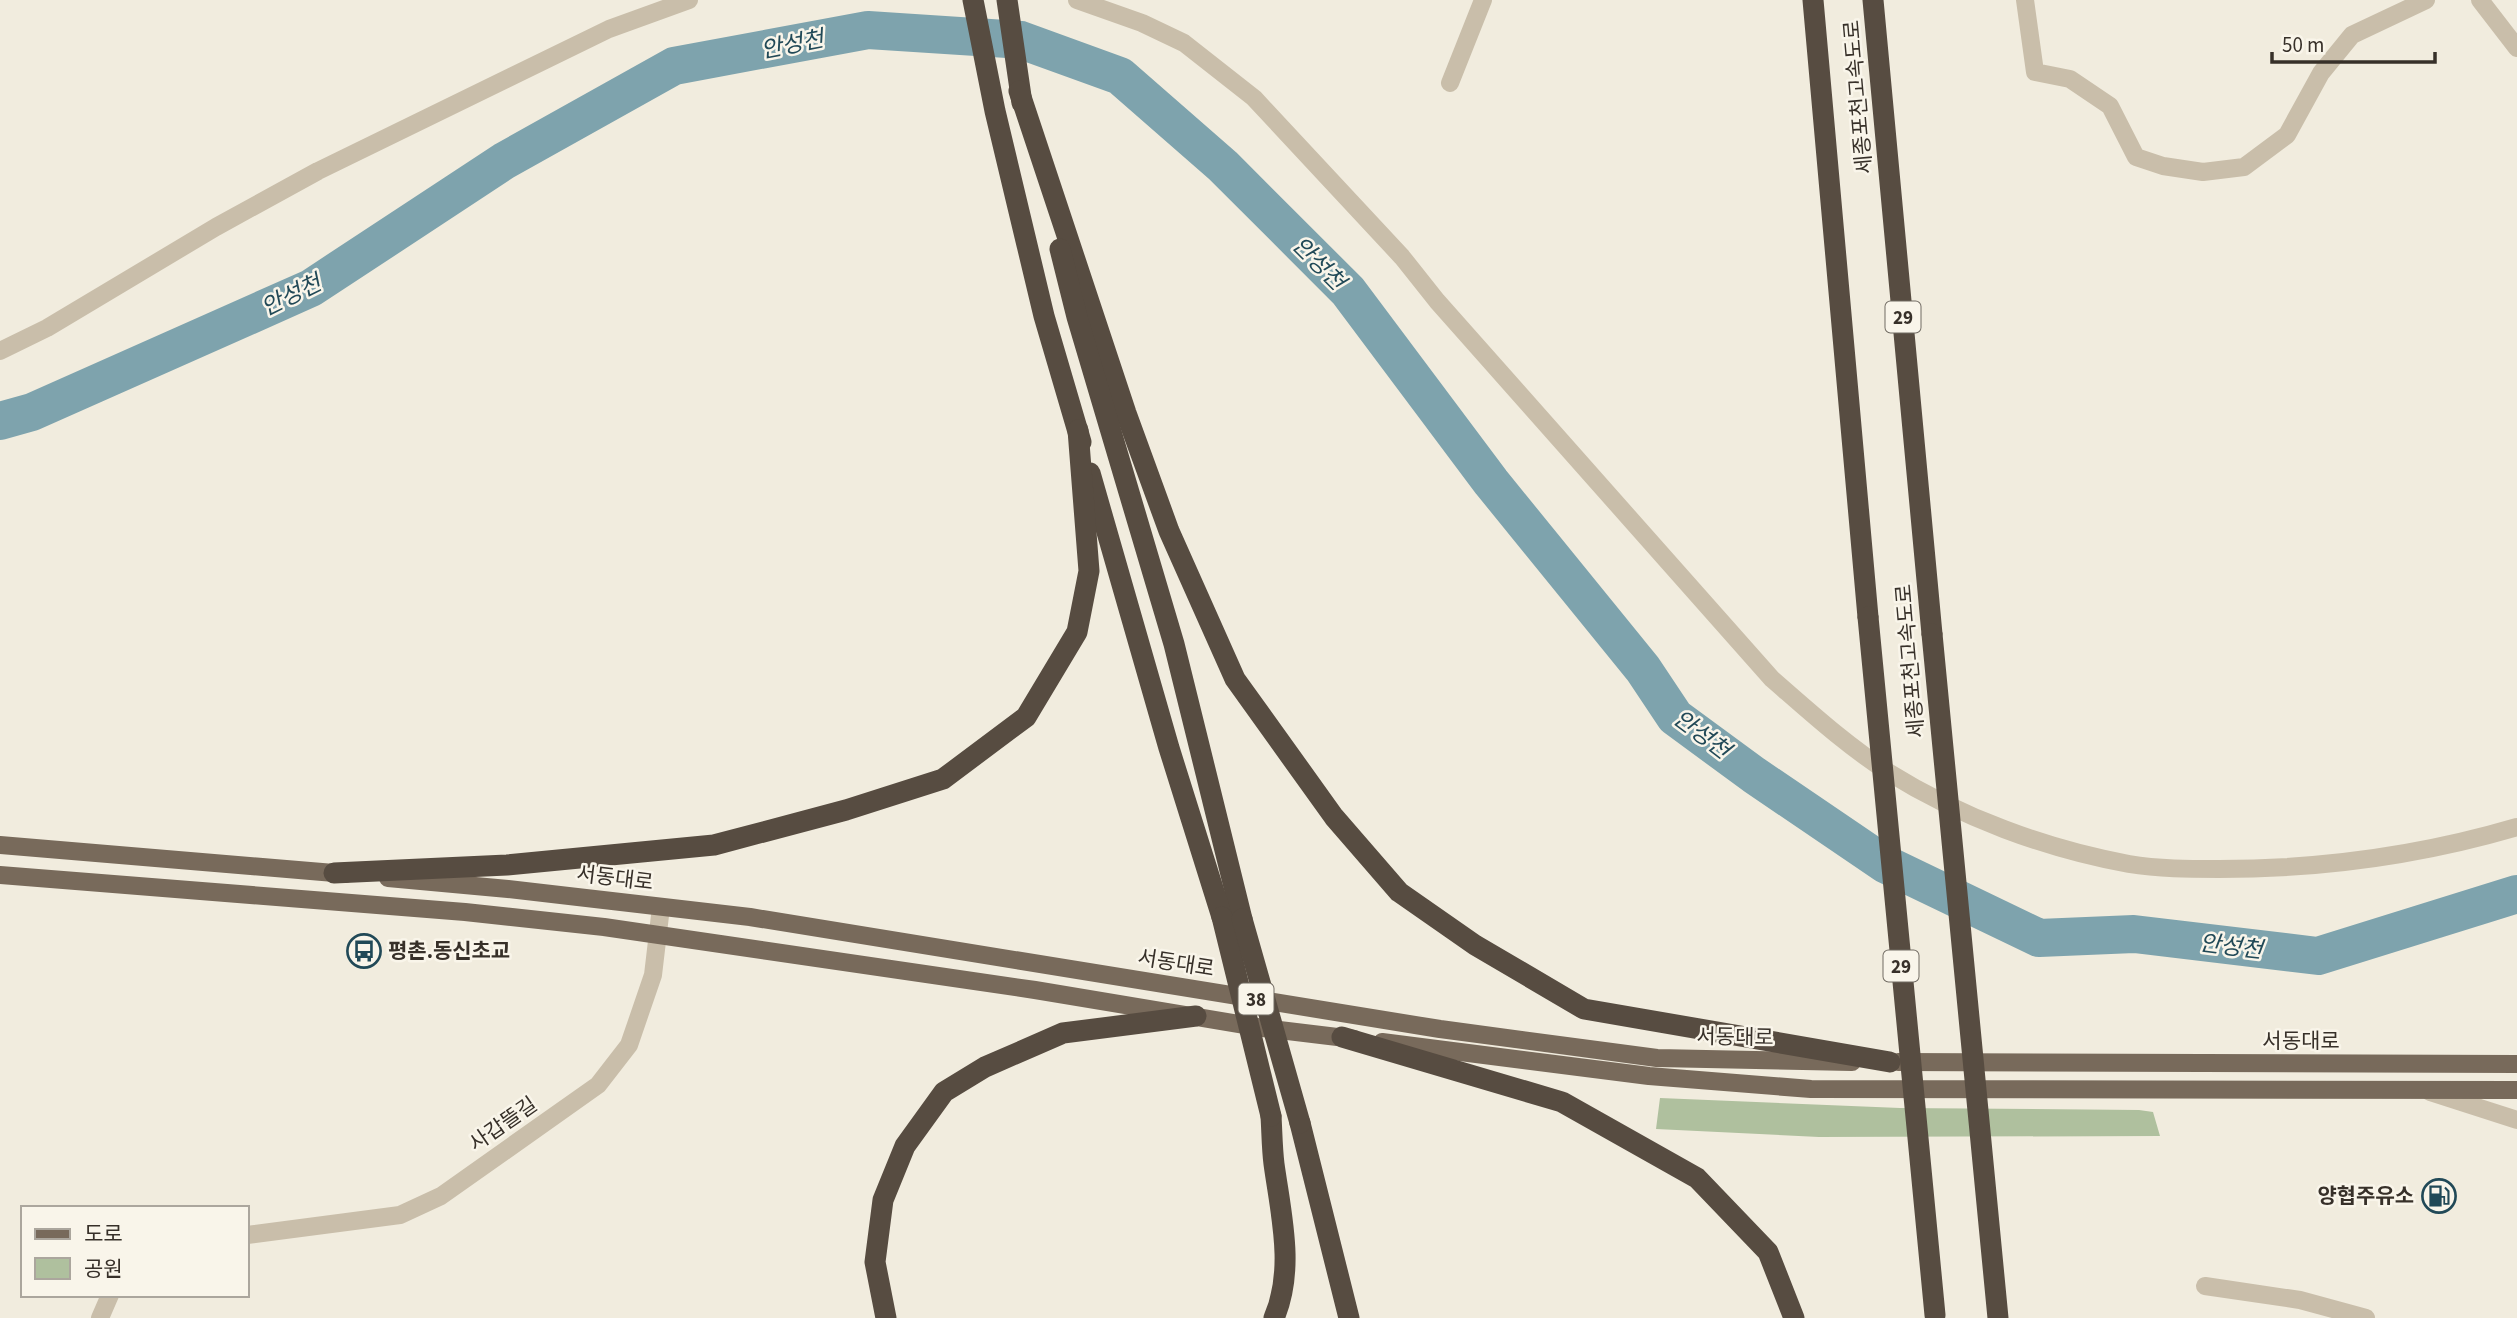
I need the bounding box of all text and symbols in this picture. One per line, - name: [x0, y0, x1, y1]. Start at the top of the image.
- street label: 세종포천고속도로: [1836, 19, 1880, 175]
- scale bar: [2272, 21, 2435, 65]
- water label: 안성천: [758, 22, 829, 67]
- text: 50 m: [2282, 30, 2324, 60]
- water label: 안성천: [1285, 229, 1355, 299]
- water label: 안성천: [255, 265, 330, 324]
- road number: 29: [1885, 302, 1920, 332]
- street label: 세종포천고속도로: [1888, 583, 1932, 739]
- water label: 안성천: [1666, 702, 1739, 768]
- street label: 서동대로: [575, 858, 655, 898]
- water label: 안성천: [2197, 926, 2267, 967]
- bus stop icon: 평촌.동신초교: [345, 932, 383, 970]
- place label: 평촌.동신초교: [388, 936, 510, 966]
- street label: 서동대로: [1135, 942, 1217, 984]
- road number: 29: [1884, 950, 1918, 982]
- road number: 38: [1238, 984, 1274, 1015]
- street label: 서동대로: [1696, 1021, 1774, 1053]
- street label: 서동대로: [2262, 1026, 2340, 1056]
- street label: 사갑뜰길: [463, 1090, 543, 1158]
- fuel station icon: 양협주유소: [2420, 1177, 2458, 1215]
- place label: 양협주유소: [2317, 1181, 2414, 1211]
- legend: [21, 1206, 248, 1297]
- text: 도로: [84, 1219, 123, 1249]
- text: 공원: [84, 1254, 123, 1284]

